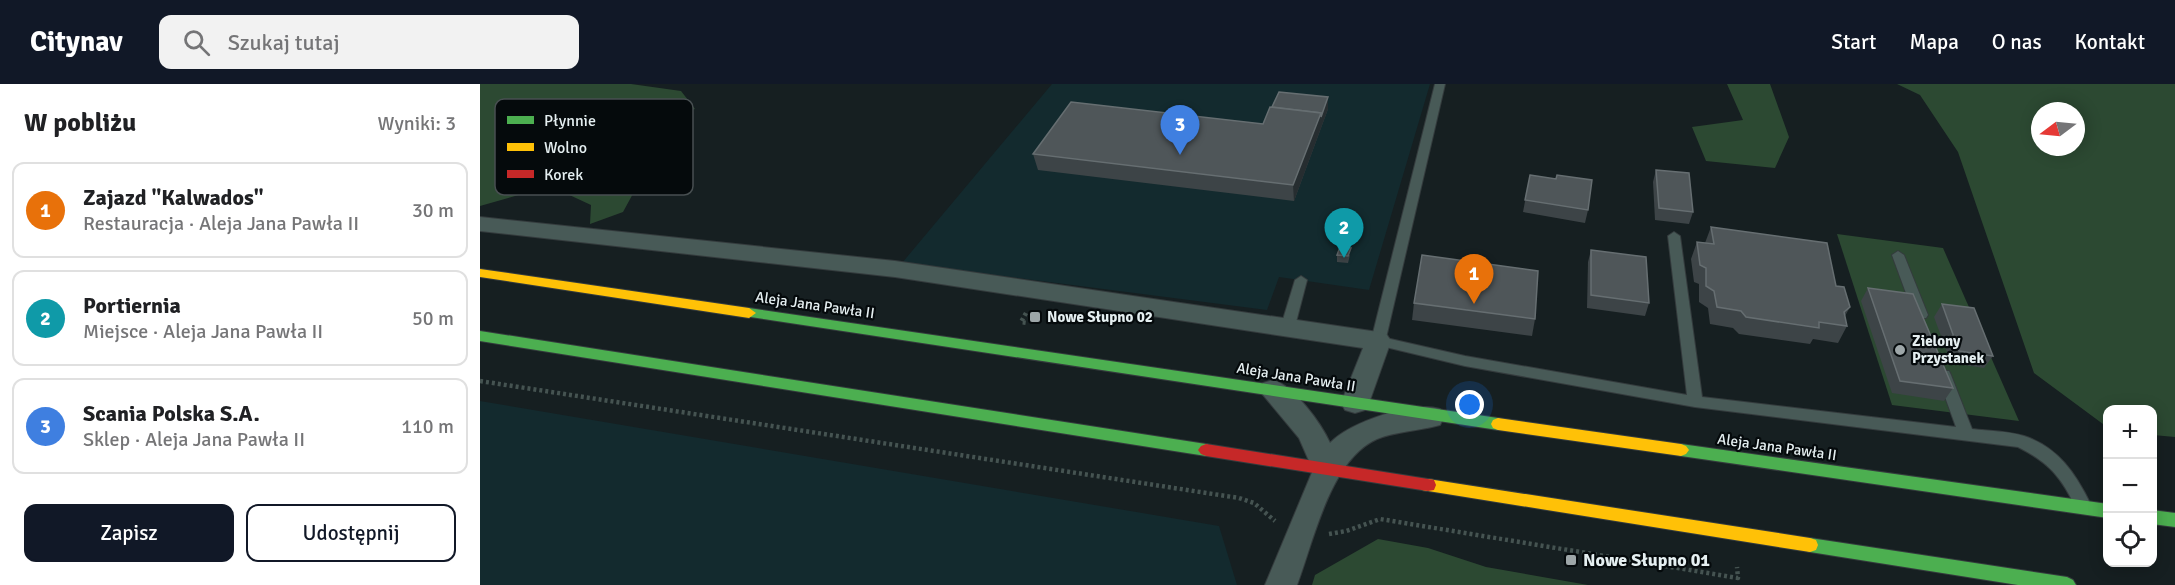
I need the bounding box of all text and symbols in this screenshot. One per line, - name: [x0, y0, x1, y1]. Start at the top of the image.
- search box: [159, 15, 579, 69]
- text: Citynav: [30, 25, 123, 59]
- icon: search: [180, 26, 213, 59]
- text: Szukaj tutaj: [228, 29, 340, 56]
- text: Start: [1831, 29, 1876, 55]
- text: Mapa: [1909, 29, 1959, 55]
- text: O nas: [1992, 29, 2042, 55]
- text: Kontakt: [2075, 29, 2145, 55]
- legend: [495, 99, 693, 195]
- north arrow: [2031, 102, 2085, 156]
- pin: 3: [1160, 106, 1200, 155]
- text: W pobliżu: [24, 107, 136, 139]
- text: Wyniki: 3: [377, 111, 456, 136]
- text: Płynnie: [544, 111, 596, 131]
- text: Wolno: [544, 138, 587, 158]
- text: Korek: [544, 165, 583, 185]
- text: Zajazd "Kalwados": [83, 184, 264, 211]
- text: 1: [40, 198, 51, 223]
- text: 30 m: [412, 198, 454, 223]
- pin: 2: [1324, 208, 1364, 258]
- text: Restauracja · Aleja Jana Pawła II: [83, 211, 359, 236]
- pin: 1: [1454, 254, 1494, 304]
- street label: Aleja Jana Pawła II: [754, 288, 876, 322]
- text: Portiernia: [83, 292, 181, 319]
- text: 2: [40, 306, 51, 331]
- text: 50 m: [412, 306, 454, 331]
- place label: Nowe Słupno 02: [1047, 308, 1153, 326]
- marker: Nowe Słupno 02: [1028, 310, 1042, 324]
- text: Miejsce · Aleja Jana Pawła II: [83, 319, 323, 344]
- place label: Zielony Przystanek: [1912, 332, 1985, 367]
- marker: Zielony Przystanek: [1893, 343, 1907, 357]
- street label: Aleja Jana Pawła II: [1235, 359, 1357, 395]
- your location: [1455, 390, 1484, 419]
- text: Scania Polska S.A.: [83, 400, 260, 427]
- map controls: [2103, 405, 2157, 567]
- button: +: [2103, 405, 2157, 459]
- text: 3: [40, 414, 51, 439]
- text: 110 m: [401, 414, 454, 439]
- text: Sklep · Aleja Jana Pawła II: [83, 427, 305, 452]
- street label: Aleja Jana Pawła II: [1716, 430, 1838, 464]
- button: −: [2103, 459, 2157, 513]
- button: Zapisz: [24, 504, 234, 562]
- button: Udostępnij: [246, 504, 456, 562]
- button: locate: [2103, 513, 2157, 567]
- place label: Nowe Słupno 01: [1583, 549, 1710, 571]
- marker: Nowe Słupno 01: [1564, 553, 1578, 567]

